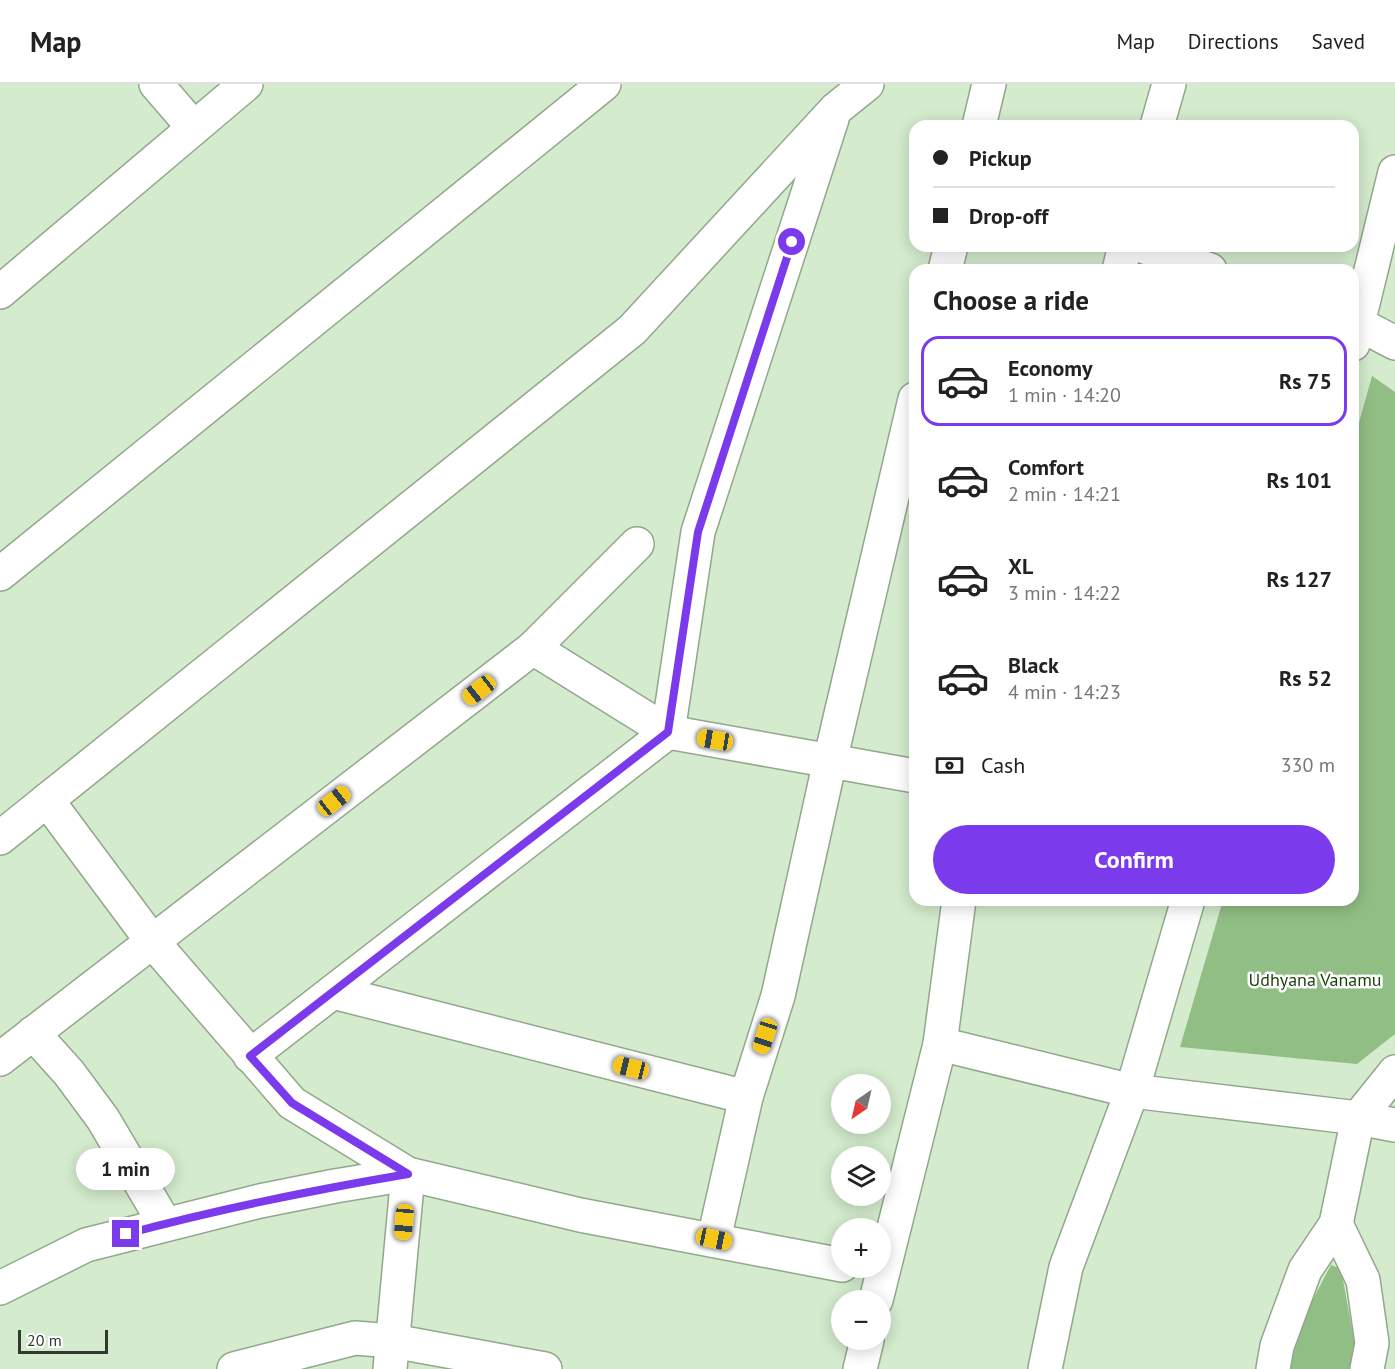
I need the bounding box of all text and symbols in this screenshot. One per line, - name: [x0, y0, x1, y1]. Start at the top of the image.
- text: Map: [30, 23, 81, 60]
- text: Map: [1116, 28, 1155, 55]
- text: Directions: [1188, 28, 1279, 55]
- text: Saved: [1312, 28, 1365, 55]
- text: Pickup: [969, 144, 1032, 172]
- text: Drop-off: [969, 202, 1048, 230]
- route start: [778, 228, 805, 255]
- text: Choose a ride: [933, 283, 1089, 317]
- icon: car: [936, 354, 990, 408]
- text: Economy: [1008, 354, 1092, 382]
- text: Rs 75: [1279, 367, 1332, 395]
- text: 1 min · 14:20: [1008, 382, 1121, 408]
- icon: car: [936, 453, 990, 507]
- text: Comfort: [1008, 453, 1084, 481]
- text: Rs 101: [1266, 466, 1332, 494]
- text: 2 min · 14:21: [1008, 481, 1121, 507]
- icon: car: [936, 552, 990, 606]
- text: XL: [1008, 552, 1033, 580]
- text: Rs 127: [1266, 565, 1332, 593]
- text: 3 min · 14:22: [1008, 580, 1121, 606]
- icon: car: [936, 651, 990, 705]
- text: Black: [1008, 651, 1059, 679]
- text: Rs 52: [1279, 664, 1332, 692]
- car: [459, 672, 499, 708]
- text: 4 min · 14:23: [1008, 679, 1121, 705]
- car: [696, 728, 734, 752]
- icon: cash: [933, 749, 966, 782]
- text: Cash: [981, 751, 1025, 779]
- text: 330 m: [1281, 752, 1335, 778]
- car: [314, 783, 354, 819]
- button: Confirm: [933, 825, 1335, 894]
- park label: Udhyana Vanamu: [1249, 968, 1381, 991]
- car: [751, 1016, 779, 1056]
- car: [611, 1055, 651, 1081]
- north arrow: [831, 1074, 891, 1134]
- map controls: [831, 1074, 891, 1350]
- button: layers: [831, 1146, 891, 1206]
- callout: 1 min: [76, 1147, 176, 1189]
- text: 1 min: [101, 1156, 150, 1182]
- car: [393, 1203, 415, 1241]
- button: +: [831, 1218, 891, 1278]
- route end: [112, 1220, 139, 1247]
- car: [695, 1226, 733, 1252]
- button: −: [831, 1290, 891, 1350]
- scale bar: [18, 1327, 108, 1354]
- text: 20 m: [27, 1330, 62, 1350]

